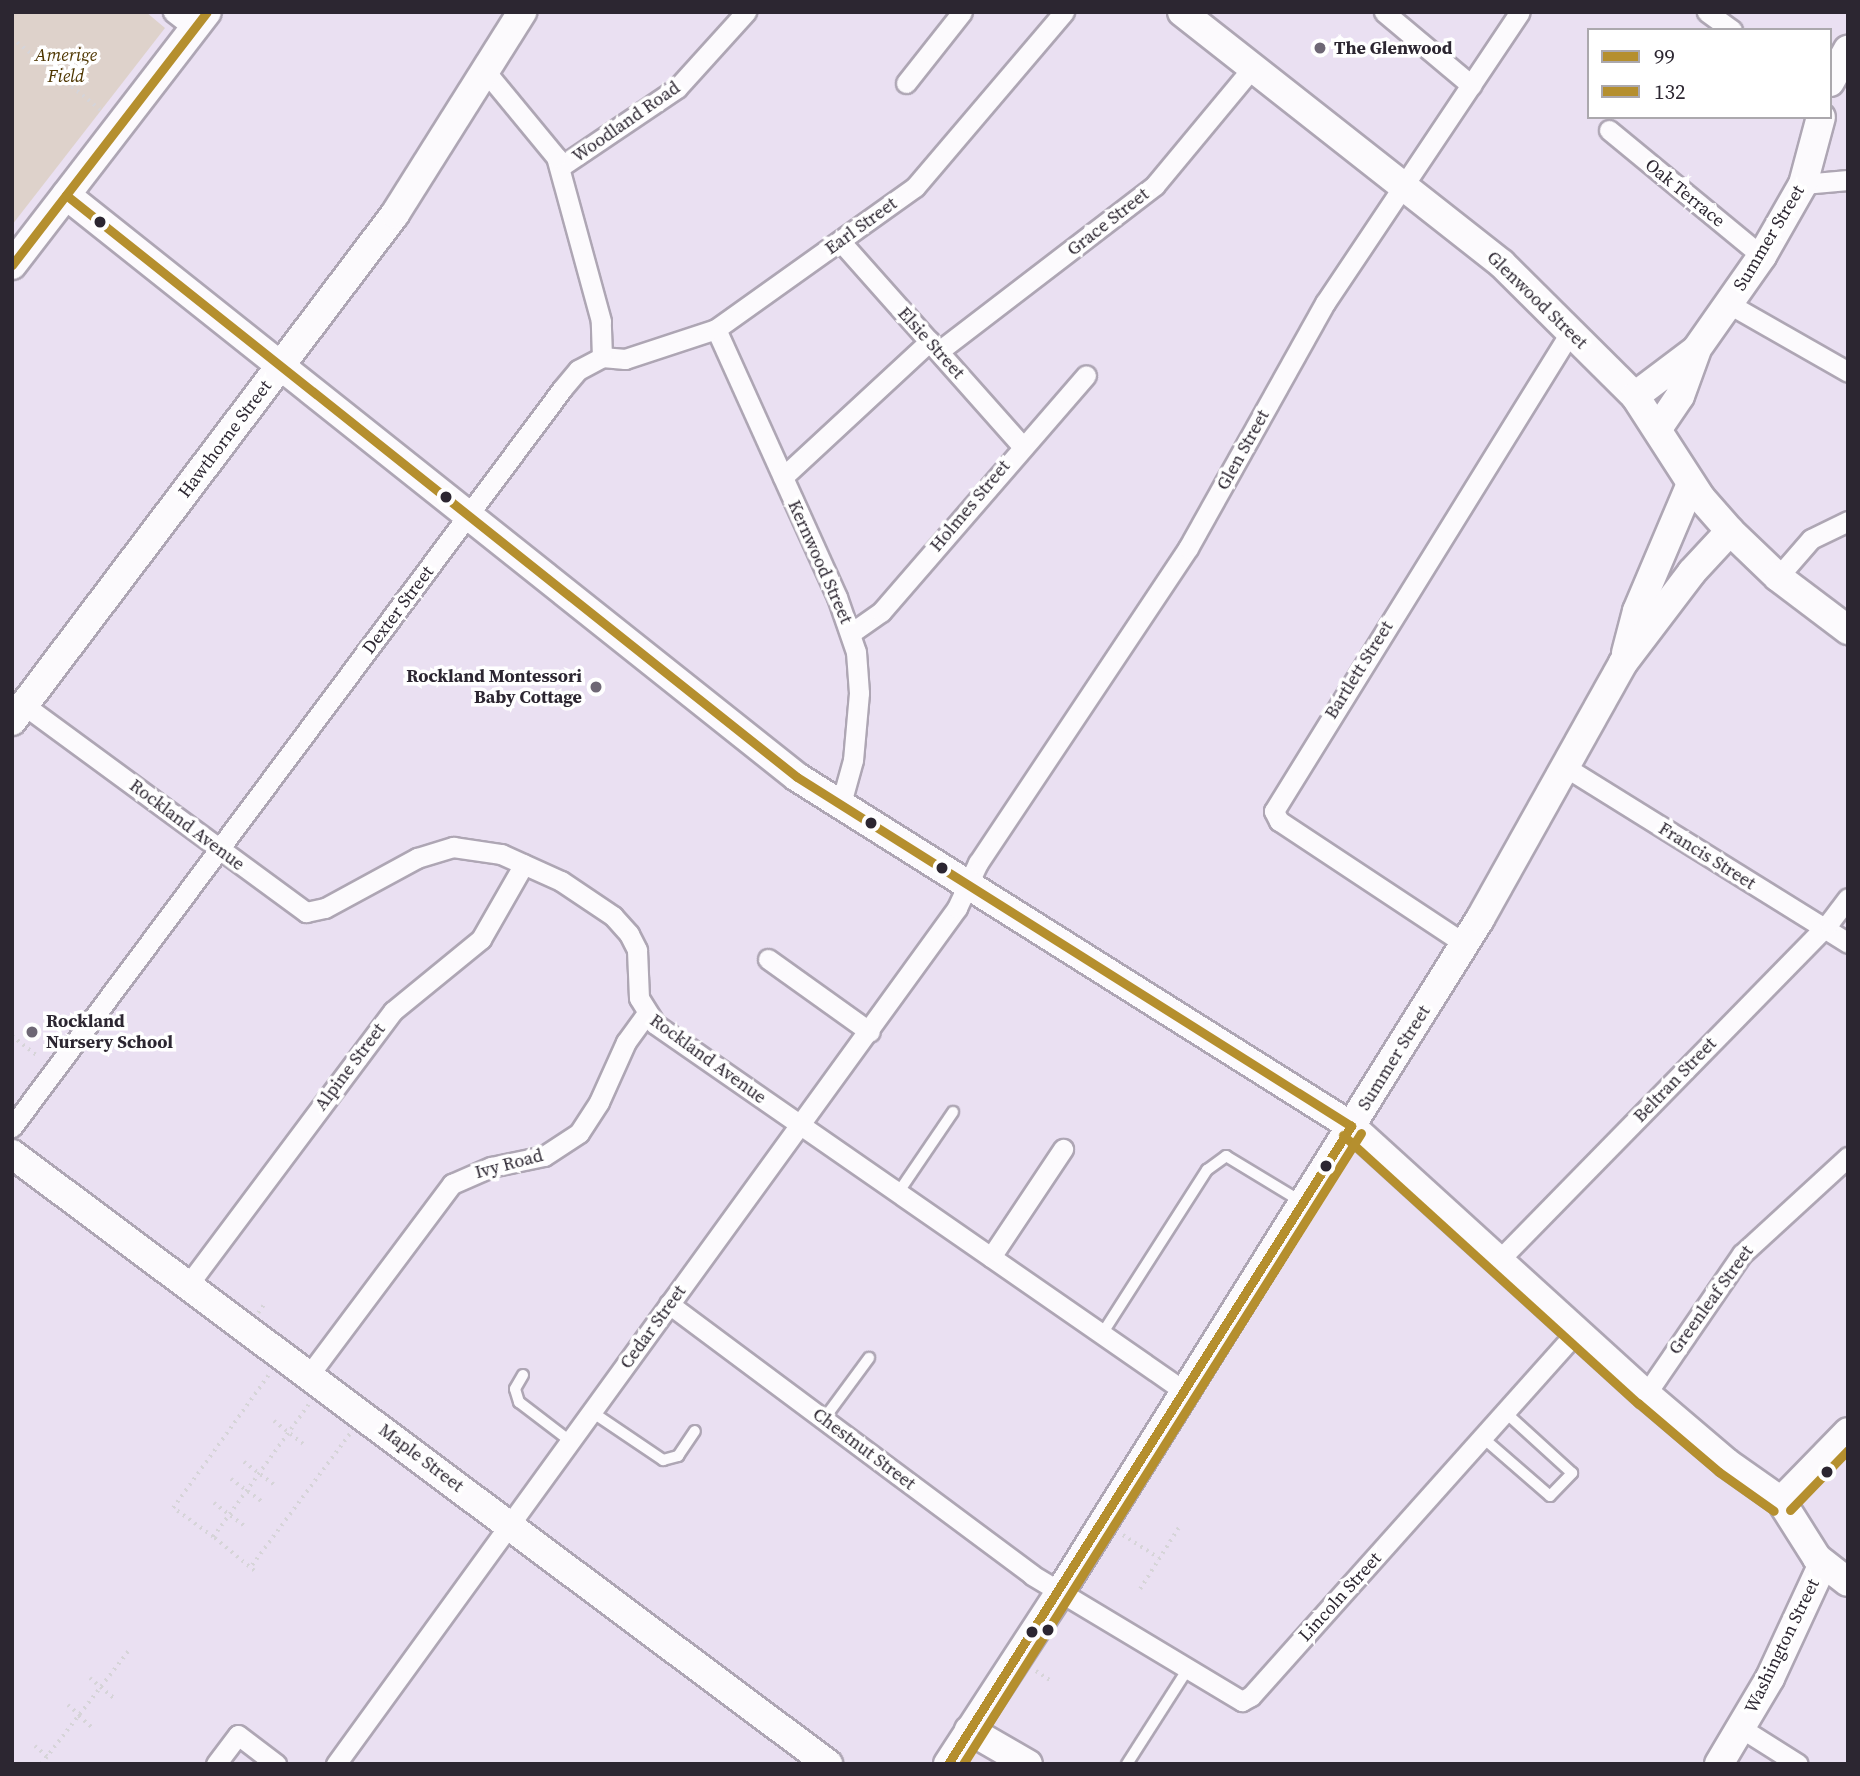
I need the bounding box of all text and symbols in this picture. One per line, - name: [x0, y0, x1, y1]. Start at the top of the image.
- legend: [1587, 28, 1832, 119]
- place label: The Glenwood: [1334, 37, 1453, 59]
- marker: The Glenwood: [1312, 40, 1328, 56]
- text: 99: [1654, 42, 1675, 71]
- park label: Amerige Field: [35, 45, 97, 88]
- street label: Woodland Road: [568, 77, 684, 167]
- text: 132: [1654, 77, 1686, 106]
- street label: Oak Terrace: [1641, 154, 1729, 232]
- street label: Summer Street: [1729, 181, 1809, 295]
- street label: Grace Street: [1063, 183, 1153, 261]
- street label: Earl Street: [821, 193, 901, 259]
- unlabelled marker: [93, 215, 107, 229]
- street label: Glenwood Street: [1482, 247, 1592, 353]
- street label: Elsie Street: [893, 303, 969, 383]
- street label: Hawthorne Street: [174, 376, 276, 502]
- street label: Glen Street: [1212, 406, 1274, 494]
- street label: Holmes Street: [925, 456, 1015, 556]
- unlabelled marker: [439, 490, 453, 504]
- street label: Kernwood Street: [783, 497, 857, 627]
- street label: Dexter Street: [358, 562, 438, 658]
- street label: Bartlett Street: [1320, 617, 1398, 723]
- place label: Rockland Montessori Baby Cottage: [406, 666, 582, 708]
- marker: Rockland Montessori Baby Cottage: [588, 679, 604, 695]
- street label: Rockland Avenue: [125, 775, 249, 875]
- unlabelled marker: [864, 816, 878, 830]
- street label: Francis Street: [1655, 818, 1759, 894]
- unlabelled marker: [935, 861, 949, 875]
- street label: Summer Street: [1353, 1002, 1435, 1114]
- street label: Rockland Avenue: [646, 1010, 770, 1108]
- place label: Rockland Nursery School: [46, 1011, 173, 1054]
- street label: Alpine Street: [310, 1019, 390, 1115]
- marker: Rockland Nursery School: [24, 1024, 40, 1040]
- street label: Beltran Street: [1629, 1033, 1721, 1127]
- street label: Ivy Road: [473, 1145, 545, 1183]
- unlabelled marker: [1319, 1159, 1333, 1173]
- street label: Greenleaf Street: [1664, 1241, 1758, 1359]
- street label: Cedar Street: [615, 1281, 691, 1373]
- street label: Chestnut Street: [808, 1403, 920, 1495]
- street label: Maple Street: [374, 1419, 468, 1497]
- unlabelled marker: [1820, 1465, 1834, 1479]
- street label: Lincoln Street: [1294, 1548, 1386, 1646]
- street label: Washington Street: [1740, 1575, 1824, 1717]
- unlabelled marker: [1041, 1623, 1055, 1637]
- unlabelled marker: [1025, 1625, 1039, 1639]

